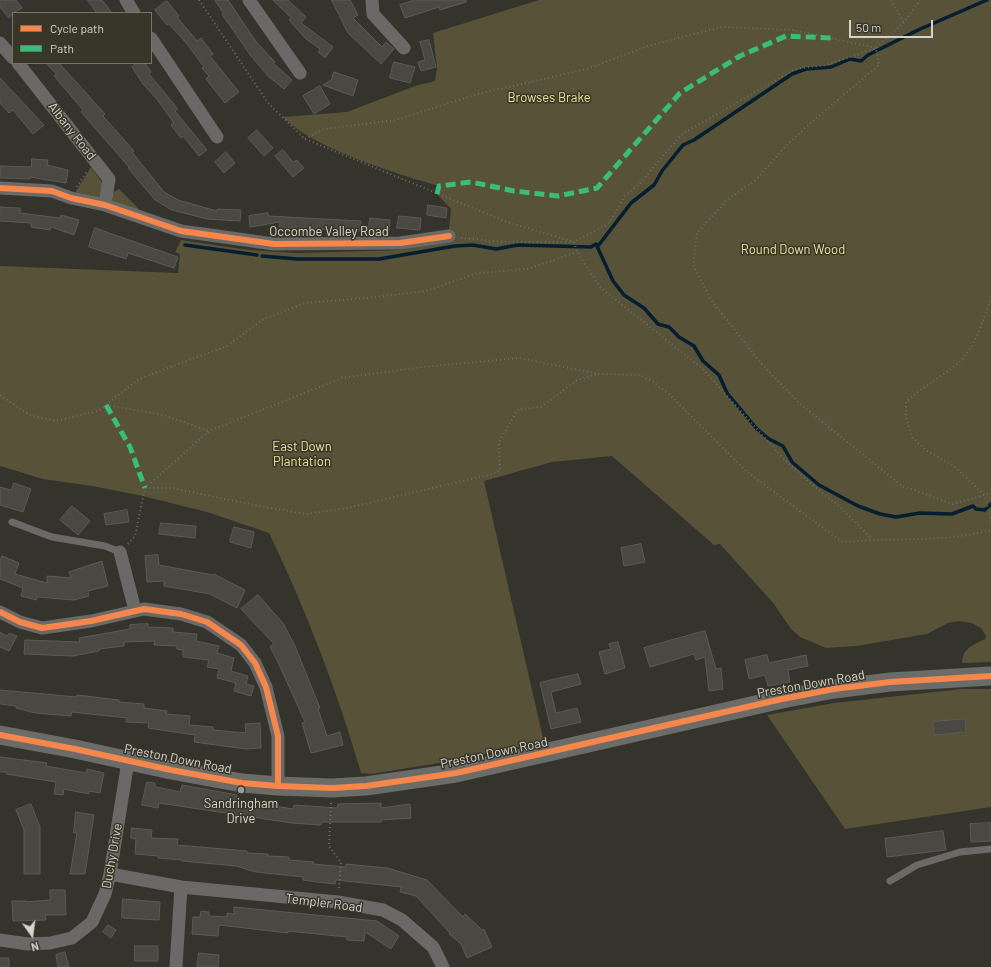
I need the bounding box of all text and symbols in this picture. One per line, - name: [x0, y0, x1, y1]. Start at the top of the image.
- legend: [12, 12, 152, 64]
- scale bar: [851, 12, 935, 38]
- text: 50 m: [856, 20, 881, 34]
- text: Cycle path: [50, 21, 104, 35]
- text: Path: [50, 41, 74, 55]
- park label: Browses Brake: [507, 90, 591, 106]
- street label: Albany Road: [45, 99, 99, 163]
- street label: Occombe Valley Road: [269, 224, 389, 240]
- park label: Round Down Wood: [741, 242, 845, 258]
- park label: East Down Plantation: [272, 439, 332, 470]
- street label: Preston Down Road: [756, 667, 866, 701]
- street label: Preston Down Road: [439, 734, 549, 772]
- street label: Preston Down Road: [123, 741, 233, 777]
- marker: Sandringham Drive: [236, 785, 246, 795]
- place label: Sandringham Drive: [204, 796, 278, 827]
- street label: Duchy Drive: [99, 822, 125, 890]
- street label: Templer Road: [285, 891, 363, 915]
- north arrow: [12, 915, 52, 955]
- text: N: [30, 940, 40, 954]

